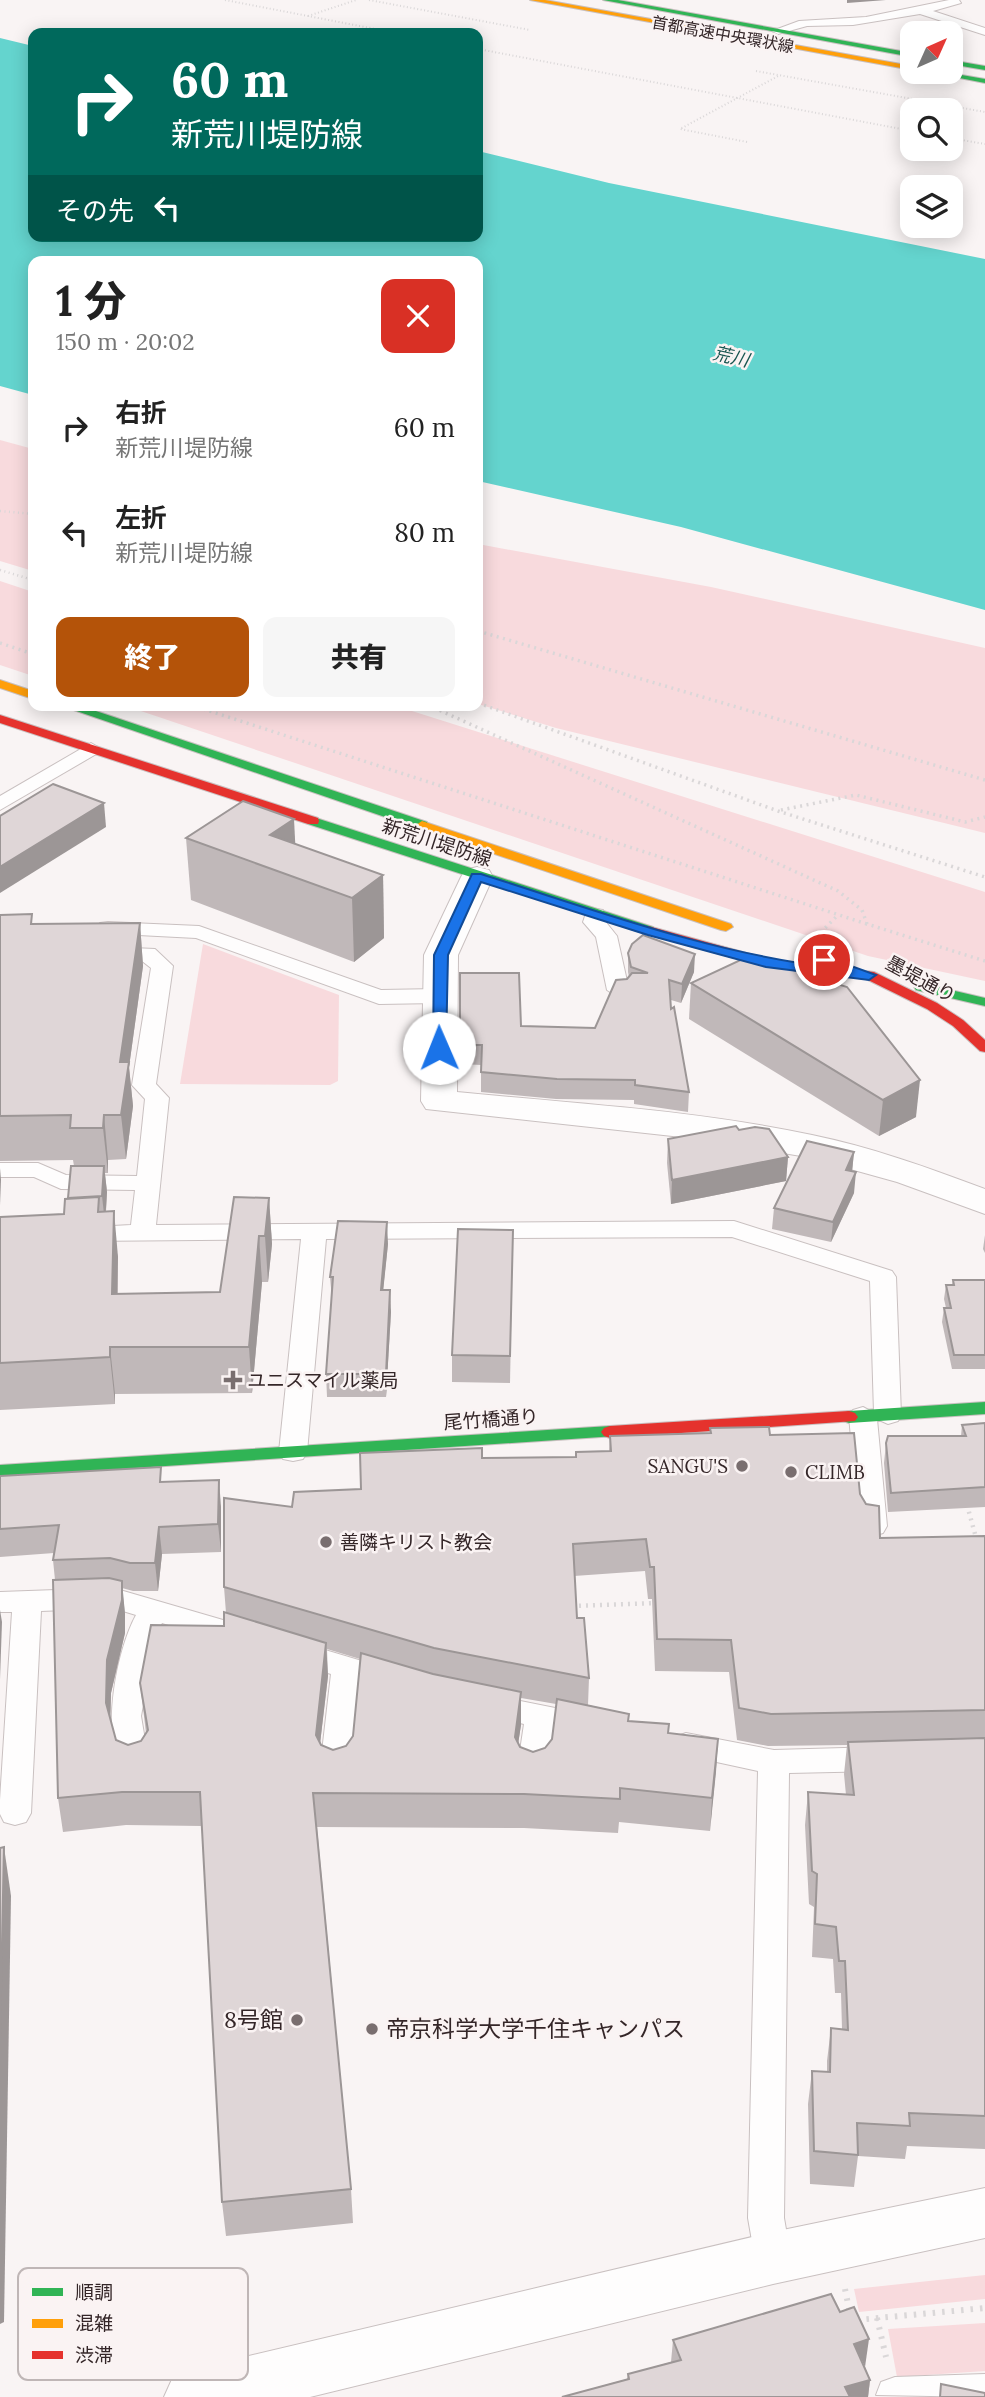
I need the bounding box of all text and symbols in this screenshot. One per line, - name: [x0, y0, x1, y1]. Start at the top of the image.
- street label: 首都高速中央環状線: [650, 12, 796, 56]
- north arrow: [900, 21, 962, 84]
- map controls: [900, 21, 963, 238]
- text: 60 m: [171, 48, 288, 110]
- icon: right: [56, 56, 147, 147]
- button: search: [900, 98, 963, 161]
- text: 新荒川堤防線: [171, 114, 363, 155]
- button: layers: [900, 175, 963, 238]
- icon: left: [148, 189, 186, 227]
- text: その先: [56, 194, 134, 227]
- text: 1 分: [56, 274, 126, 328]
- button: close: [381, 279, 455, 353]
- text: 150 m · 20:02: [56, 327, 195, 356]
- water label: 荒川: [711, 341, 753, 372]
- text: 右折: [115, 396, 167, 429]
- icon: right: [56, 409, 94, 447]
- text: 60 m: [394, 411, 455, 444]
- text: 新荒川堤防線: [115, 433, 253, 462]
- text: 左折: [115, 501, 167, 534]
- icon: left: [56, 514, 94, 552]
- text: 80 m: [394, 516, 455, 549]
- text: 新荒川堤防線: [115, 538, 253, 567]
- button: 終了: [56, 617, 249, 697]
- button: 共有: [263, 617, 455, 697]
- street label: 新荒川堤防線: [379, 813, 495, 871]
- pin: [794, 930, 854, 990]
- icon: arrive: [805, 941, 843, 979]
- street label: 墨堤通り: [882, 951, 960, 1007]
- position arrow: [402, 1011, 476, 1085]
- place label: ユニスマイル薬局: [247, 1368, 398, 1392]
- marker: ユニスマイル薬局: [225, 1372, 241, 1388]
- street label: 尾竹橋通り: [443, 1404, 539, 1434]
- place label: SANGU'S: [647, 1454, 728, 1478]
- marker: SANGU'S: [734, 1458, 750, 1474]
- place label: CLIMB: [805, 1460, 865, 1484]
- marker: CLIMB: [783, 1464, 799, 1480]
- place label: 善隣キリスト教会: [340, 1530, 492, 1554]
- marker: 善隣キリスト教会: [318, 1534, 334, 1550]
- place label: 8号館: [224, 2005, 283, 2034]
- marker: 8号館: [289, 2012, 305, 2028]
- place label: 帝京科学大学千住キャンパス: [386, 2014, 685, 2043]
- marker: 帝京科学大学千住キャンパス: [364, 2021, 380, 2037]
- legend: [18, 2268, 248, 2380]
- text: 順調: [75, 2280, 113, 2304]
- text: 混雑: [75, 2311, 113, 2335]
- text: 渋滞: [75, 2343, 113, 2367]

